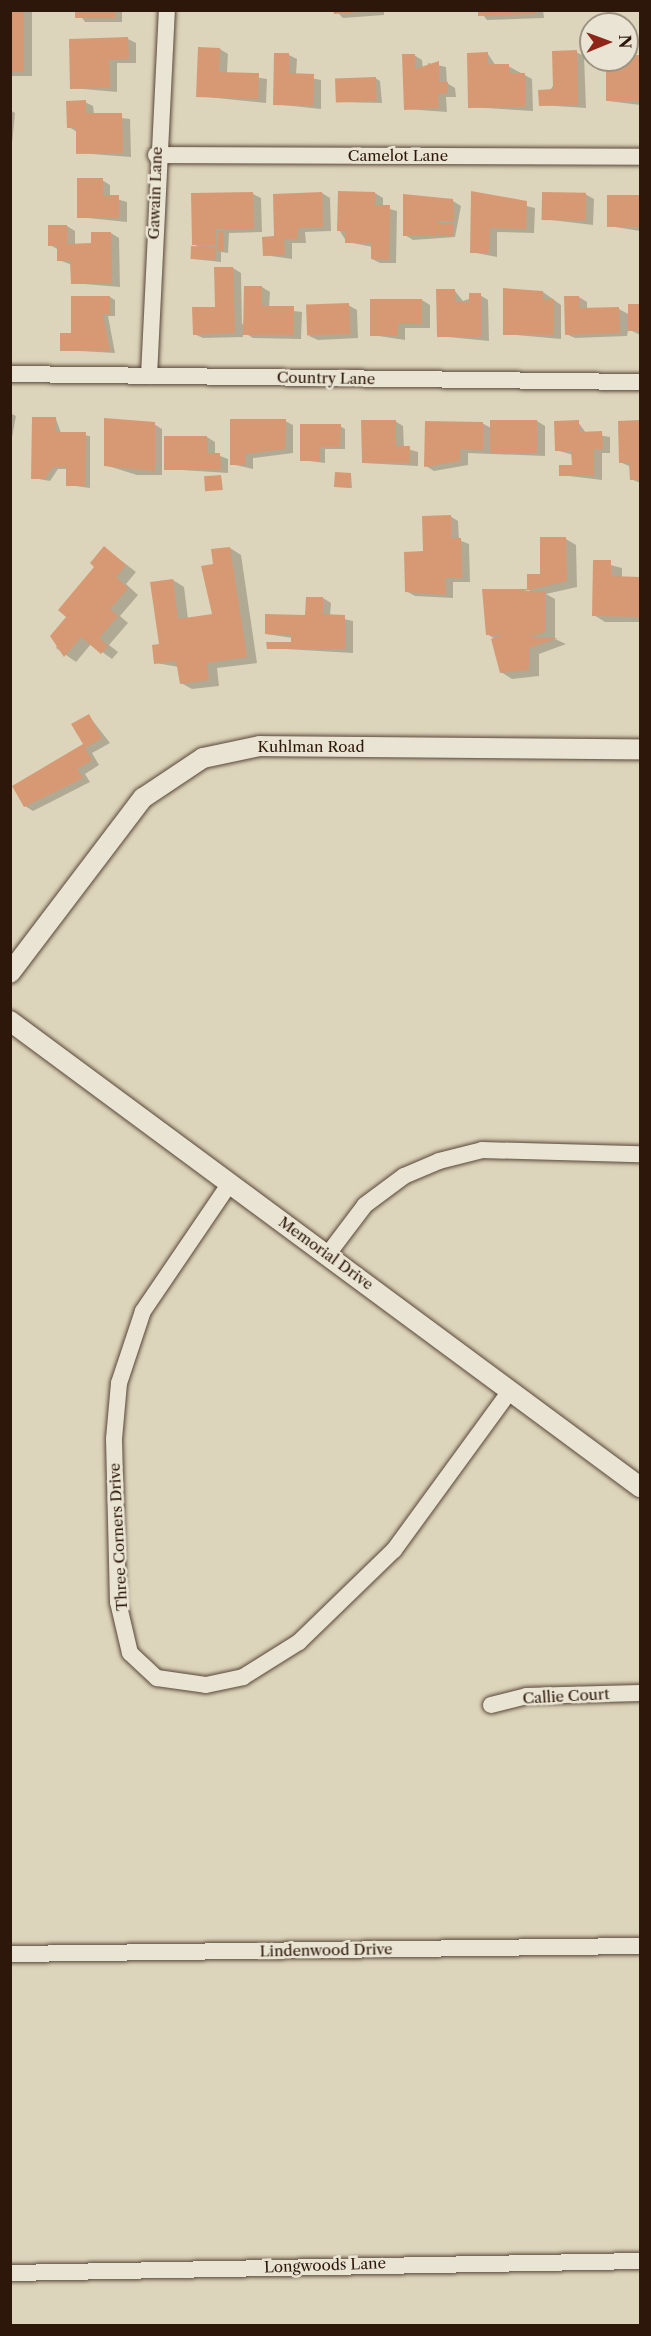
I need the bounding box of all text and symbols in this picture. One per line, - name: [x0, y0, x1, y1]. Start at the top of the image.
- north arrow: [579, 12, 639, 72]
- text: N: [615, 35, 635, 49]
- street label: Gawain Lane: [144, 146, 166, 240]
- street label: Camelot Lane: [348, 147, 448, 165]
- street label: Country Lane: [276, 368, 376, 388]
- street label: Kuhlman Road: [257, 738, 365, 756]
- street label: Memorial Drive: [275, 1213, 377, 1293]
- street label: Three Corners Drive: [105, 1463, 131, 1611]
- street label: Callie Court: [522, 1685, 610, 1707]
- street label: Lindenwood Drive: [259, 1940, 393, 1960]
- street label: Longwoods Lane: [264, 2254, 386, 2276]

